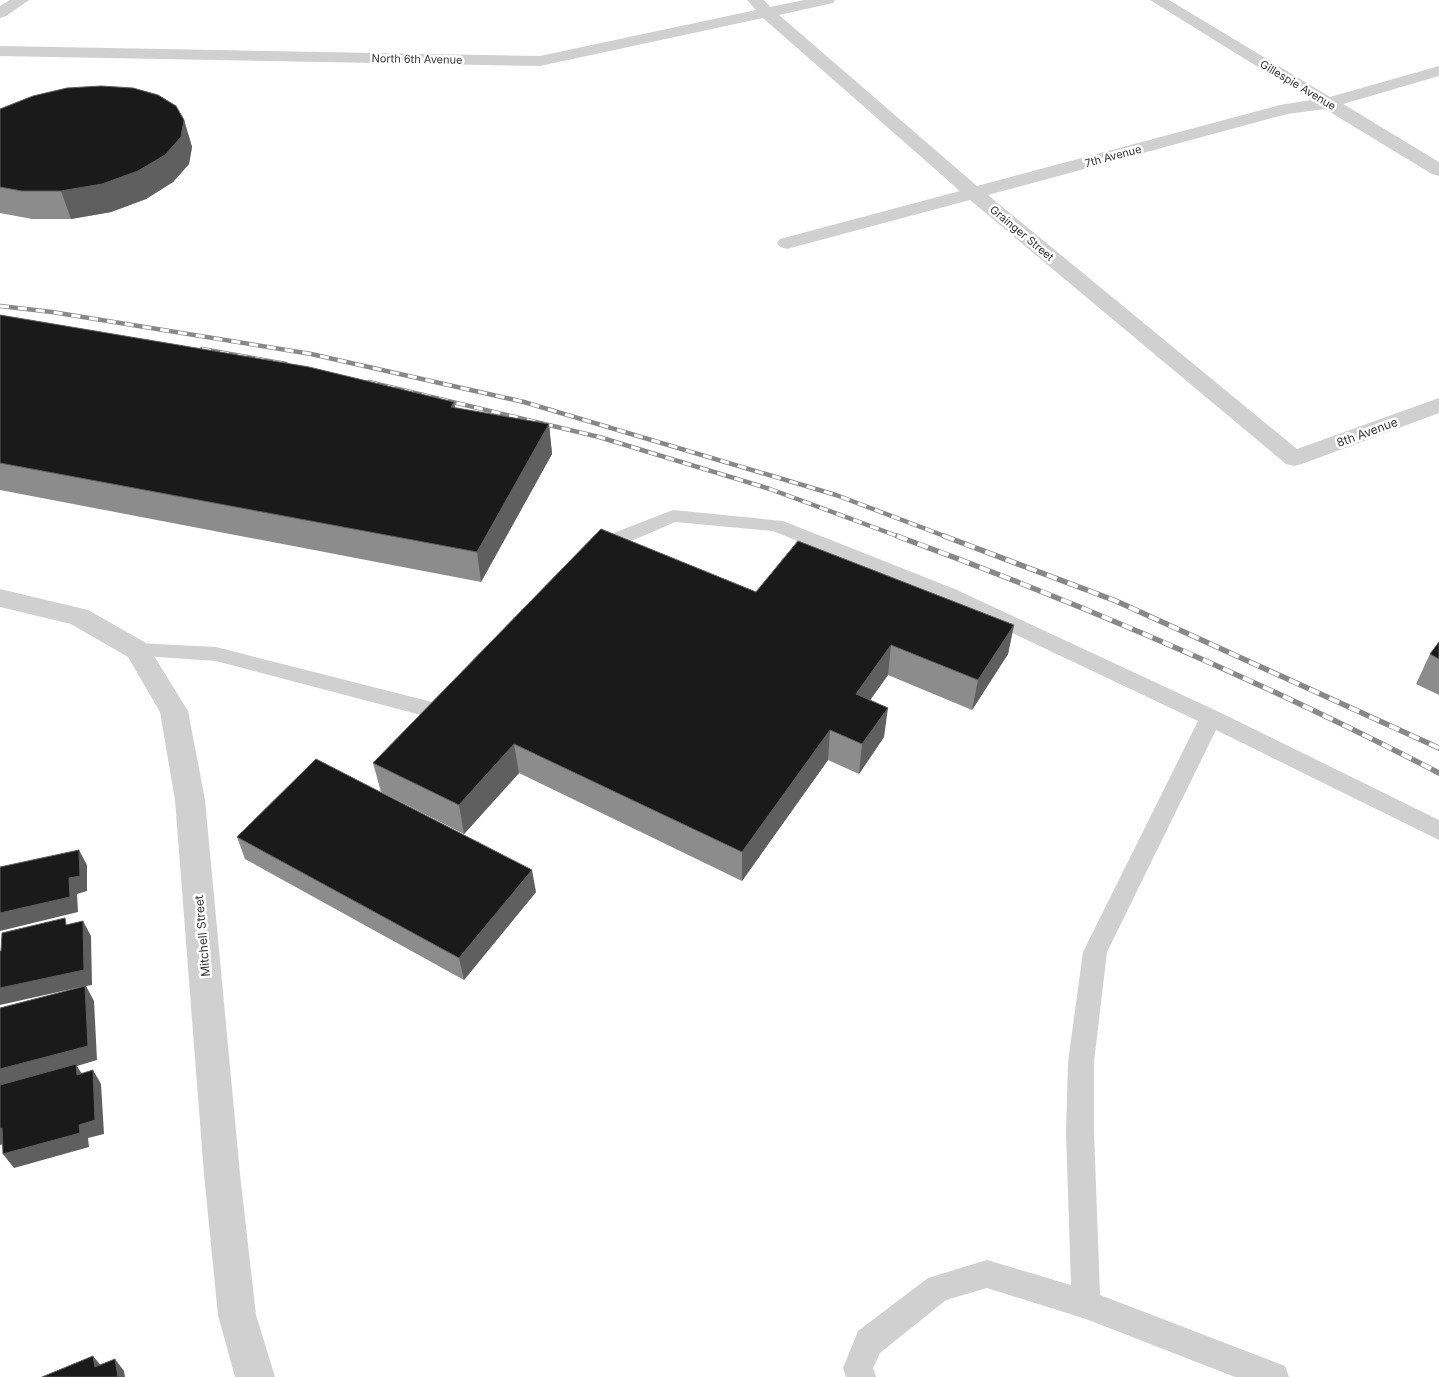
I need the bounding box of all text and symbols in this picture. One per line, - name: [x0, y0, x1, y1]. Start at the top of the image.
- street label: North 6th Avenue: [371, 51, 463, 67]
- street label: Gillespie Avenue: [1258, 57, 1338, 113]
- street label: 7th Avenue: [1083, 142, 1143, 170]
- street label: Grainger Street: [987, 202, 1057, 264]
- street label: 8th Avenue: [1334, 414, 1400, 450]
- street label: Mitchell Street: [191, 895, 213, 977]

